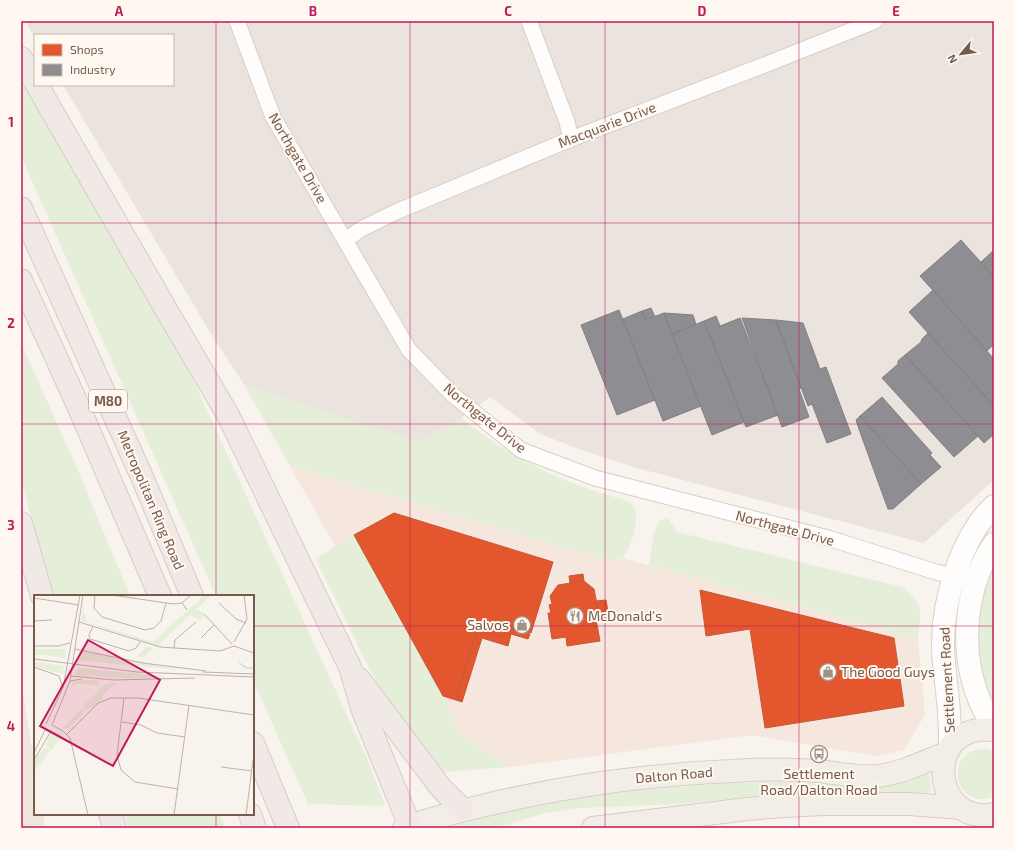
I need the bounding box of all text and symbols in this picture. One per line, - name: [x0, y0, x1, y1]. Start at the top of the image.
- text: A: [115, 3, 124, 19]
- text: B: [309, 3, 317, 19]
- text: C: [504, 3, 512, 19]
- text: D: [698, 3, 707, 19]
- text: E: [892, 3, 900, 19]
- legend: [34, 34, 174, 86]
- north arrow: [941, 34, 981, 74]
- text: Shops: [70, 42, 104, 56]
- text: N: [944, 52, 959, 66]
- text: Industry: [70, 62, 116, 76]
- street label: Macquarie Drive: [556, 98, 658, 151]
- street label: Northgate Drive: [266, 110, 331, 206]
- text: 1: [8, 114, 14, 130]
- text: 2: [7, 315, 15, 331]
- street label: Northgate Drive: [441, 379, 530, 456]
- road number: M80: [89, 390, 127, 412]
- street label: Metropolitan Ring Road: [114, 427, 189, 572]
- street label: Northgate Drive: [734, 506, 836, 549]
- text: 3: [7, 517, 15, 533]
- inset map: [34, 595, 254, 815]
- restaurant icon: McDonald's: [565, 606, 585, 626]
- place label: McDonald's: [588, 607, 662, 624]
- shop icon: Salvos: [512, 615, 532, 635]
- place label: Salvos: [467, 616, 509, 633]
- street label: Settlement Road: [935, 626, 958, 734]
- shop icon: The Good Guys: [818, 662, 838, 682]
- place label: The Good Guys: [841, 663, 935, 680]
- text: 4: [7, 718, 15, 734]
- bus stop icon: Settlement Road/Dalton Road: [809, 744, 829, 764]
- street label: Dalton Road: [634, 763, 713, 786]
- place label: Settlement Road/Dalton Road: [760, 765, 878, 798]

